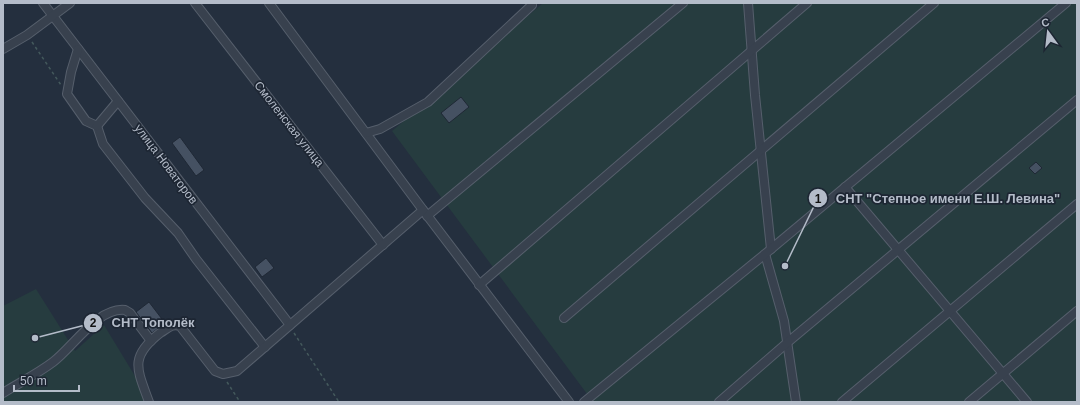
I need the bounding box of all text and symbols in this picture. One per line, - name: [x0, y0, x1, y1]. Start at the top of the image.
- north arrow: [1028, 12, 1068, 52]
- text: С: [1040, 16, 1051, 29]
- street label: Смоленская улица: [251, 78, 327, 170]
- street label: улица Новаторов: [131, 121, 201, 207]
- callout: СНТ "Степное имени Е.Ш. Левина": [808, 186, 1068, 211]
- text: СНТ "Степное имени Е.Ш. Левина": [836, 191, 1060, 206]
- text: 1: [815, 192, 822, 206]
- callout: СНТ Тополёк: [83, 310, 202, 335]
- text: СНТ Тополёк: [112, 315, 195, 330]
- text: 2: [90, 316, 97, 330]
- scale bar: [14, 367, 79, 393]
- text: 50 m: [20, 374, 47, 388]

